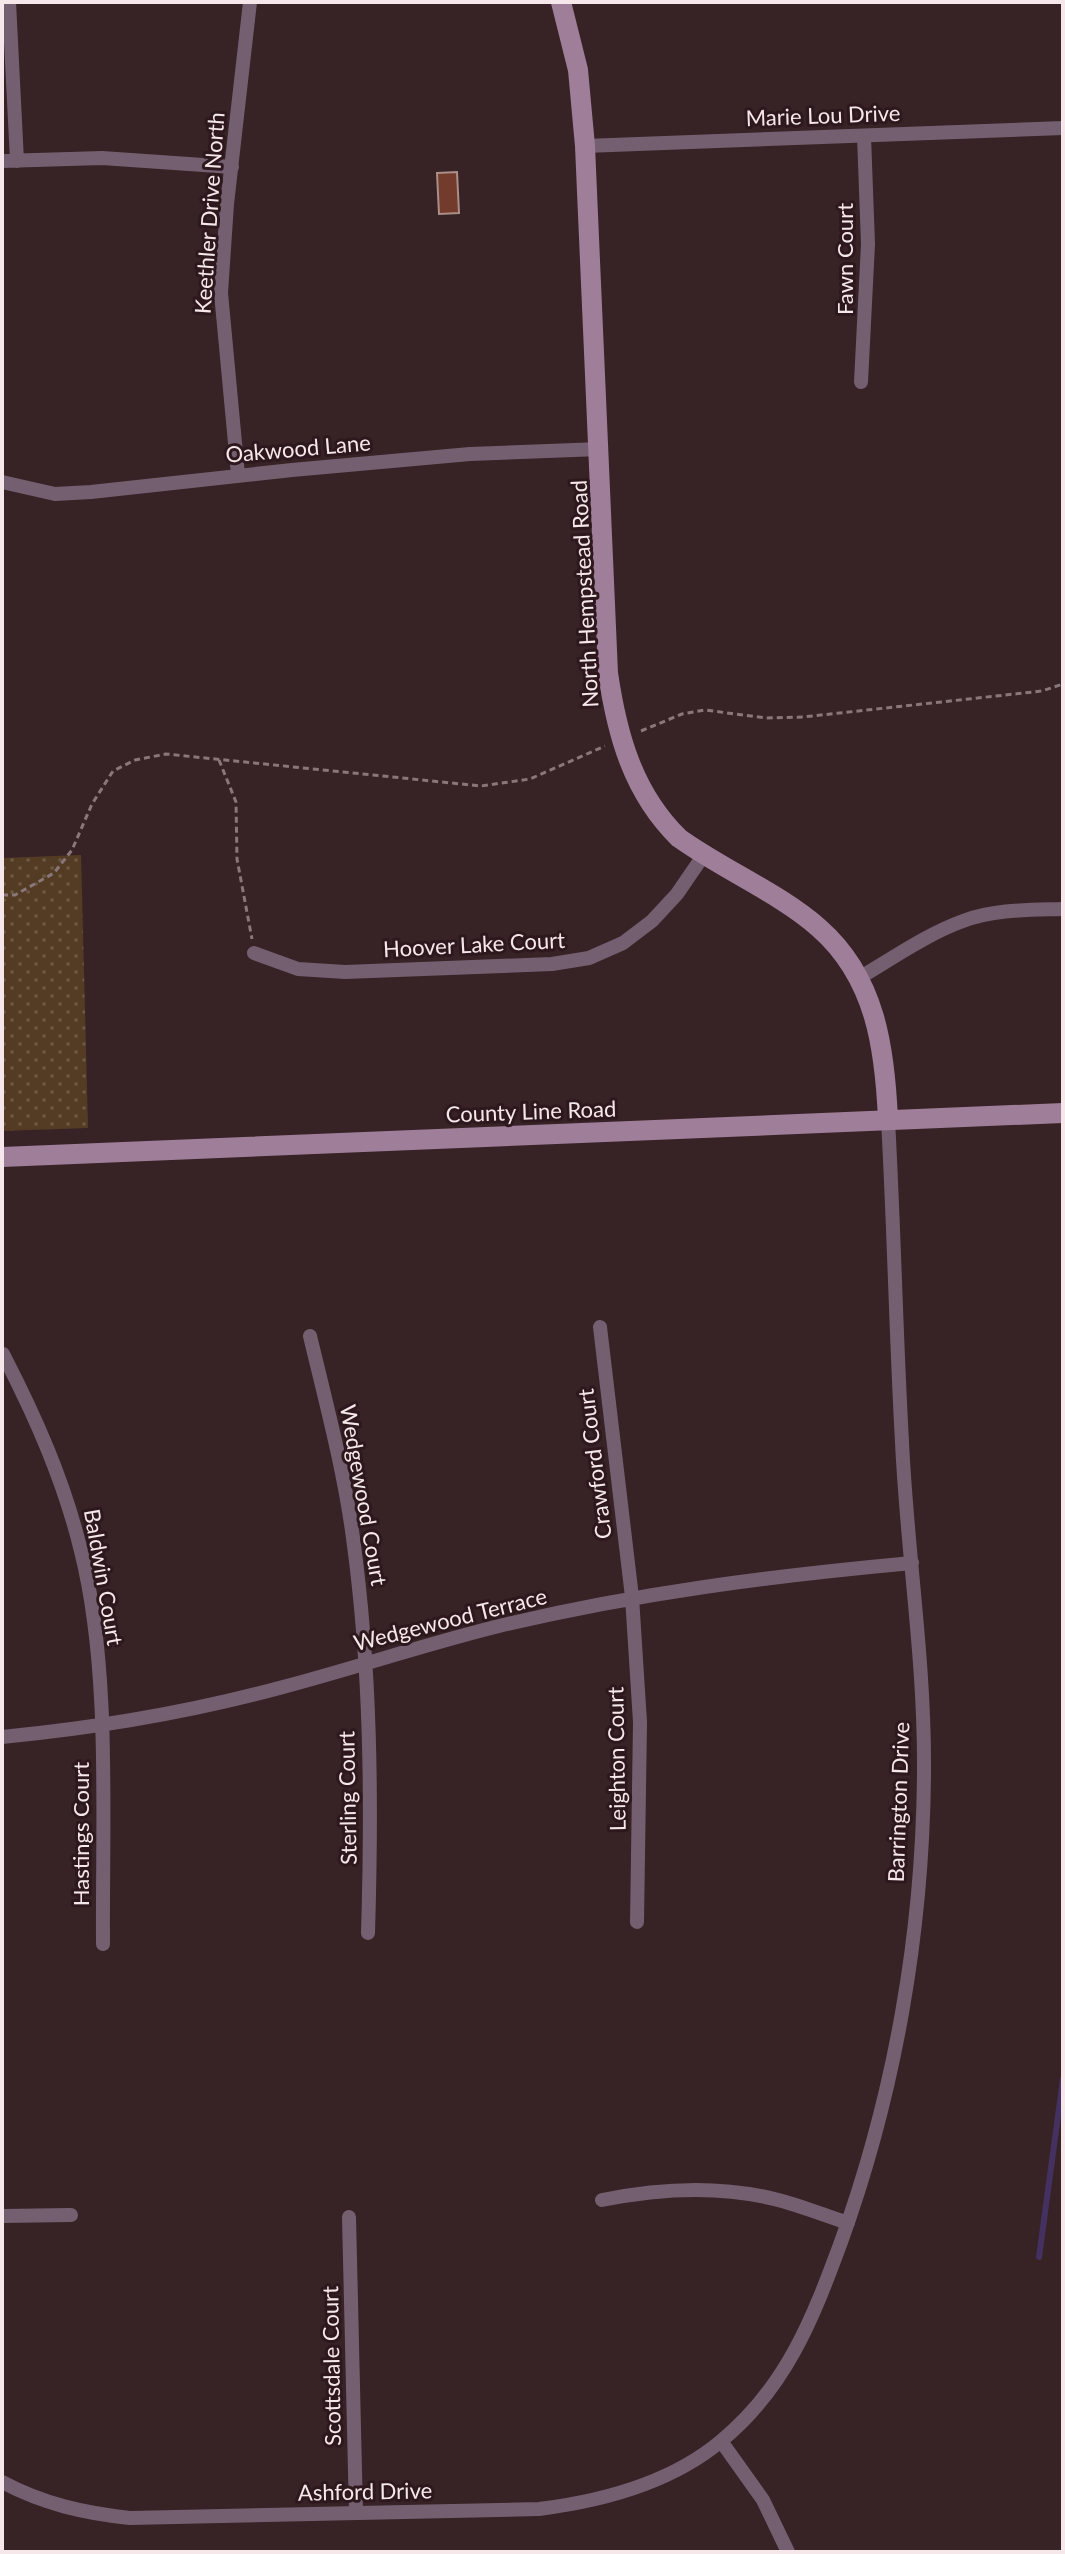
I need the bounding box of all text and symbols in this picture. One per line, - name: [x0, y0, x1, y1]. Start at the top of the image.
- street label: Marie Lou Drive: [745, 99, 901, 131]
- street label: Keethler Drive North: [188, 111, 230, 315]
- street label: Fawn Court: [831, 203, 858, 315]
- street label: Oakwood Lane: [224, 428, 372, 468]
- street label: North Hempstead Road: [565, 480, 603, 708]
- street label: Hoover Lake Court: [382, 926, 566, 962]
- street label: County Line Road: [445, 1095, 617, 1127]
- street label: Crawford Court: [571, 1387, 617, 1541]
- street label: Wedgewood Court: [335, 1402, 393, 1588]
- street label: Baldwin Court: [79, 1507, 129, 1647]
- street label: Wedgewood Terrace: [351, 1582, 549, 1656]
- street label: Leighton Court: [601, 1687, 631, 1831]
- street label: Barrington Drive: [882, 1721, 914, 1883]
- street label: Sterling Court: [332, 1731, 362, 1865]
- street label: Hastings Court: [67, 1762, 94, 1906]
- street label: Scottsdale Court: [316, 2286, 346, 2446]
- street label: Ashford Drive: [298, 2476, 432, 2506]

